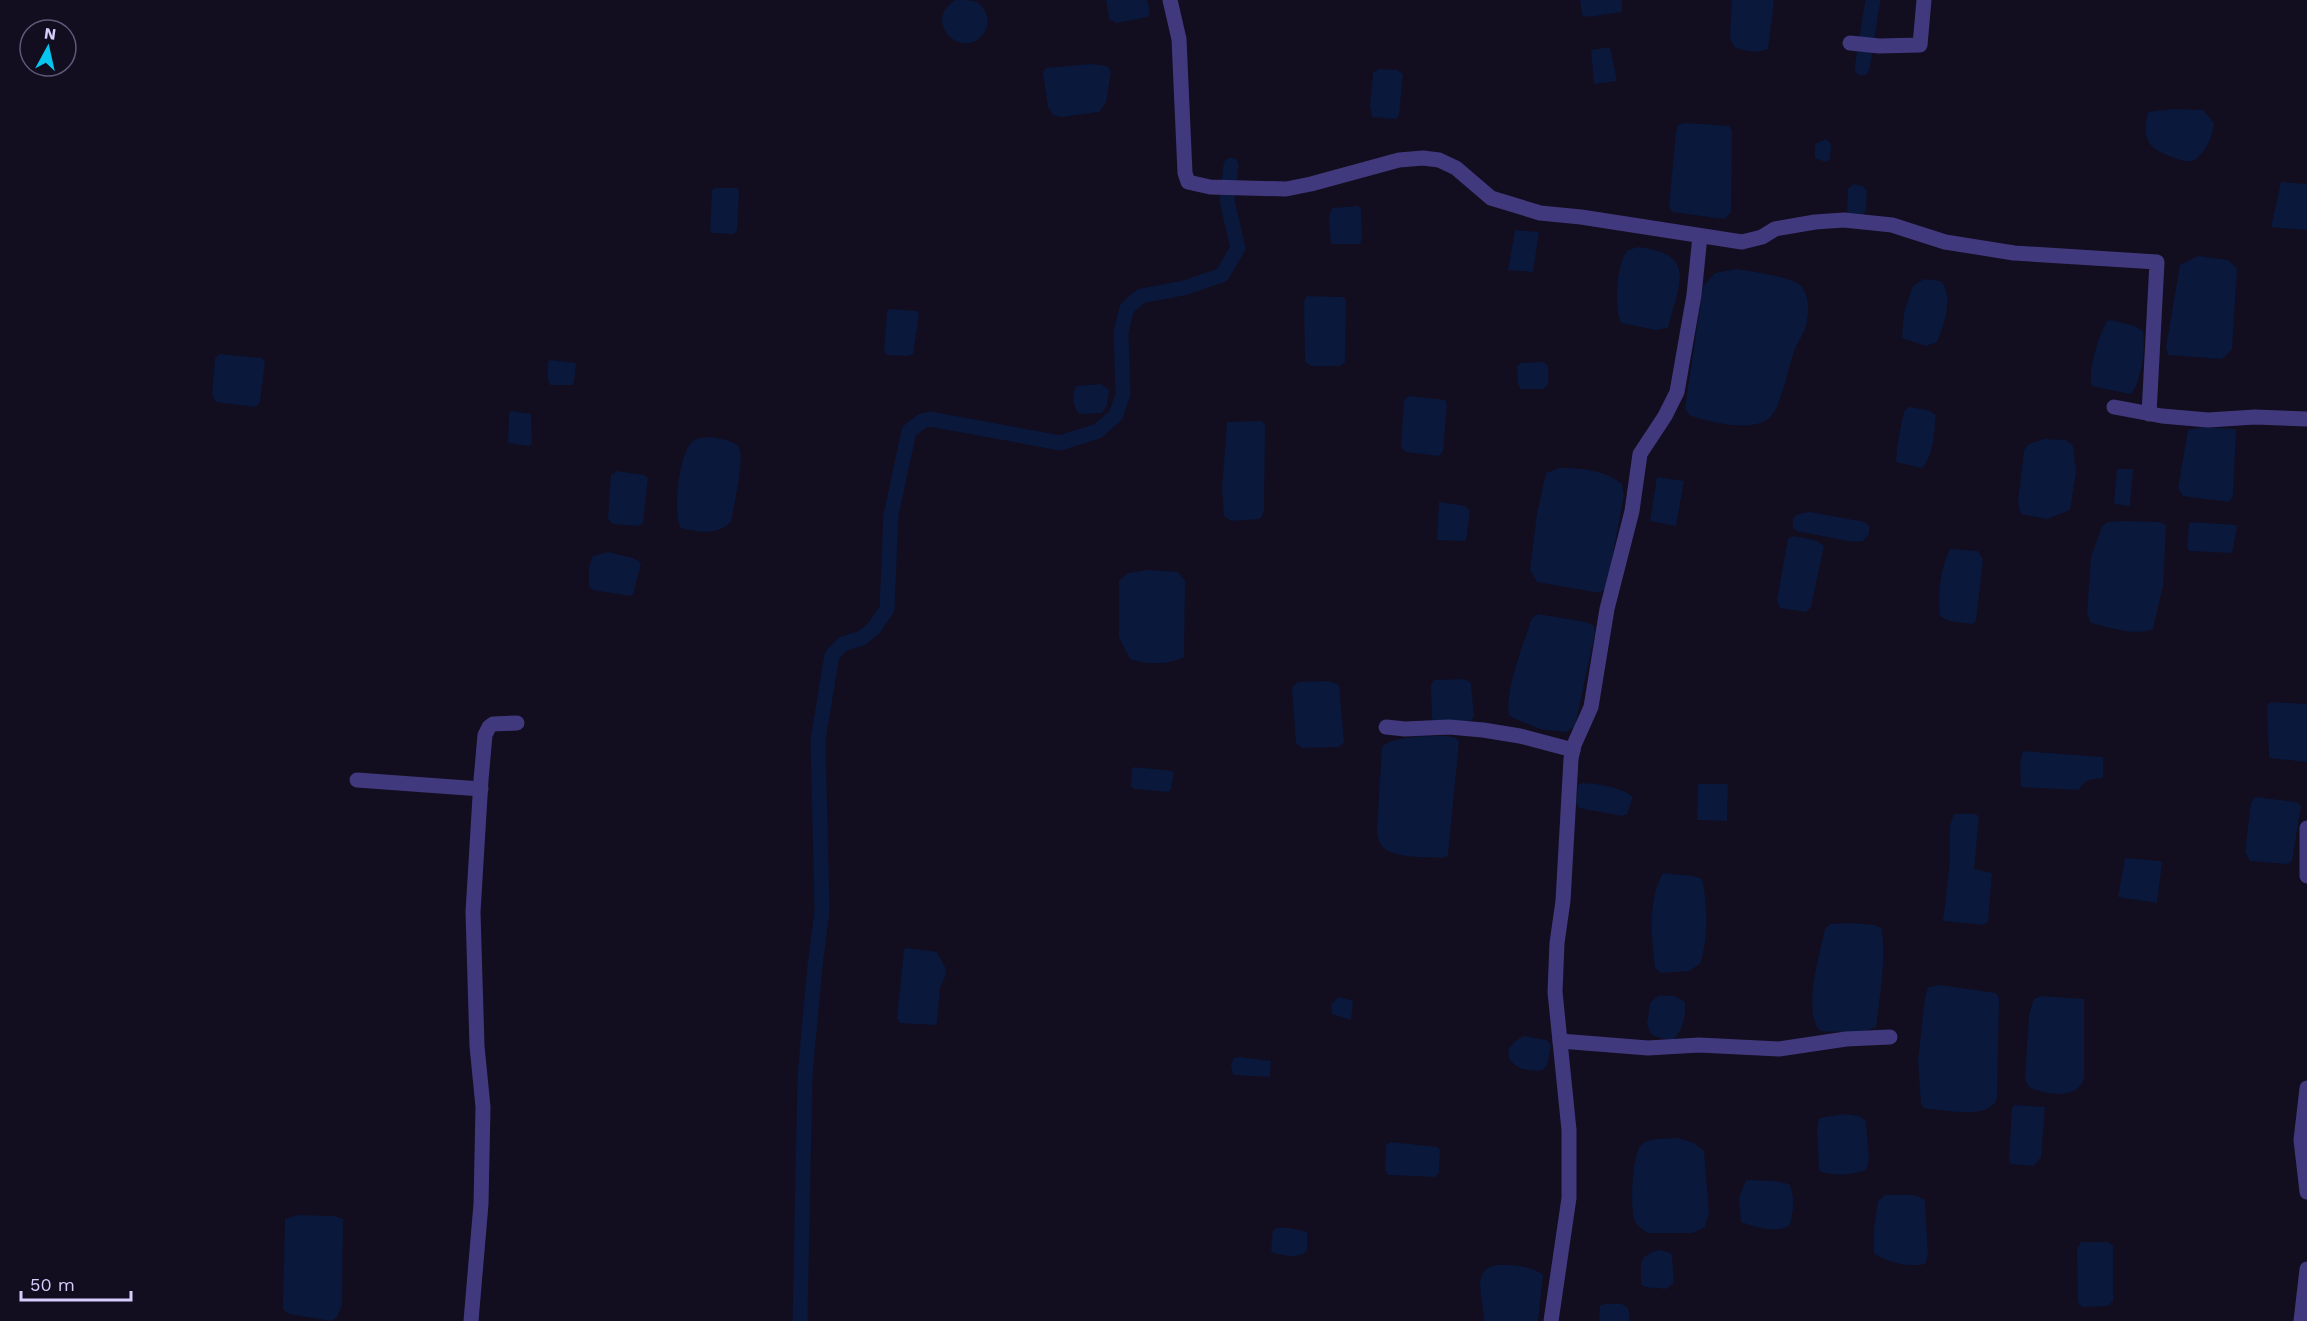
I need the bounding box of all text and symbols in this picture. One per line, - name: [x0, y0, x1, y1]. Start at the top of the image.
- north arrow: [18, 18, 78, 78]
- text: N: [43, 23, 57, 44]
- scale bar: [21, 1264, 130, 1302]
- text: 50 m: [30, 1274, 75, 1295]

